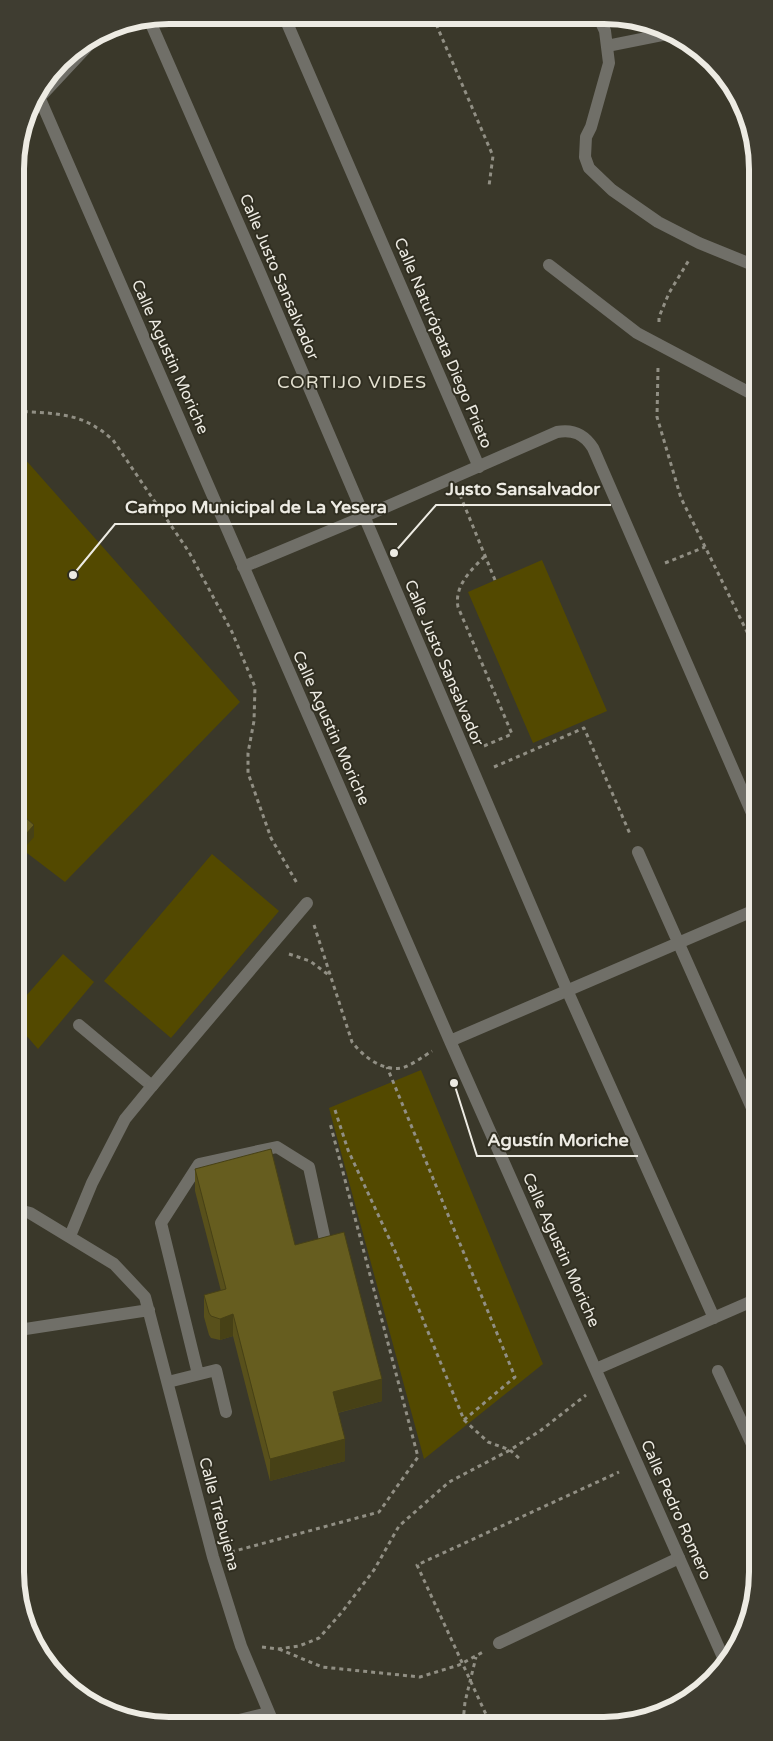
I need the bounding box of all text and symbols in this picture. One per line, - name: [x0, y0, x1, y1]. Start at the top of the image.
- street label: Calle Justo Sansalvador: [235, 191, 323, 364]
- street label: Calle Naturópata Diego Prieto: [389, 235, 497, 451]
- street label: Calle Agustin Moriche: [127, 277, 213, 437]
- district label: CORTIJO VIDES: [277, 371, 427, 393]
- callout: Justo Sansalvador: [436, 472, 611, 505]
- text: Justo Sansalvador: [445, 478, 601, 500]
- callout: Campo Municipal de La Yesera: [115, 491, 397, 524]
- text: Campo Municipal de La Yesera: [125, 496, 387, 518]
- street label: Calle Justo Sansalvador: [400, 577, 488, 750]
- street label: Calle Agustin Moriche: [288, 648, 374, 808]
- callout: Agustín Moriche: [477, 1123, 638, 1156]
- text: Agustín Moriche: [487, 1129, 629, 1151]
- street label: Calle Agustin Moriche: [518, 1170, 604, 1330]
- street label: Calle Pedro Romero: [636, 1437, 716, 1583]
- street label: Calle Trebujena: [194, 1455, 244, 1573]

